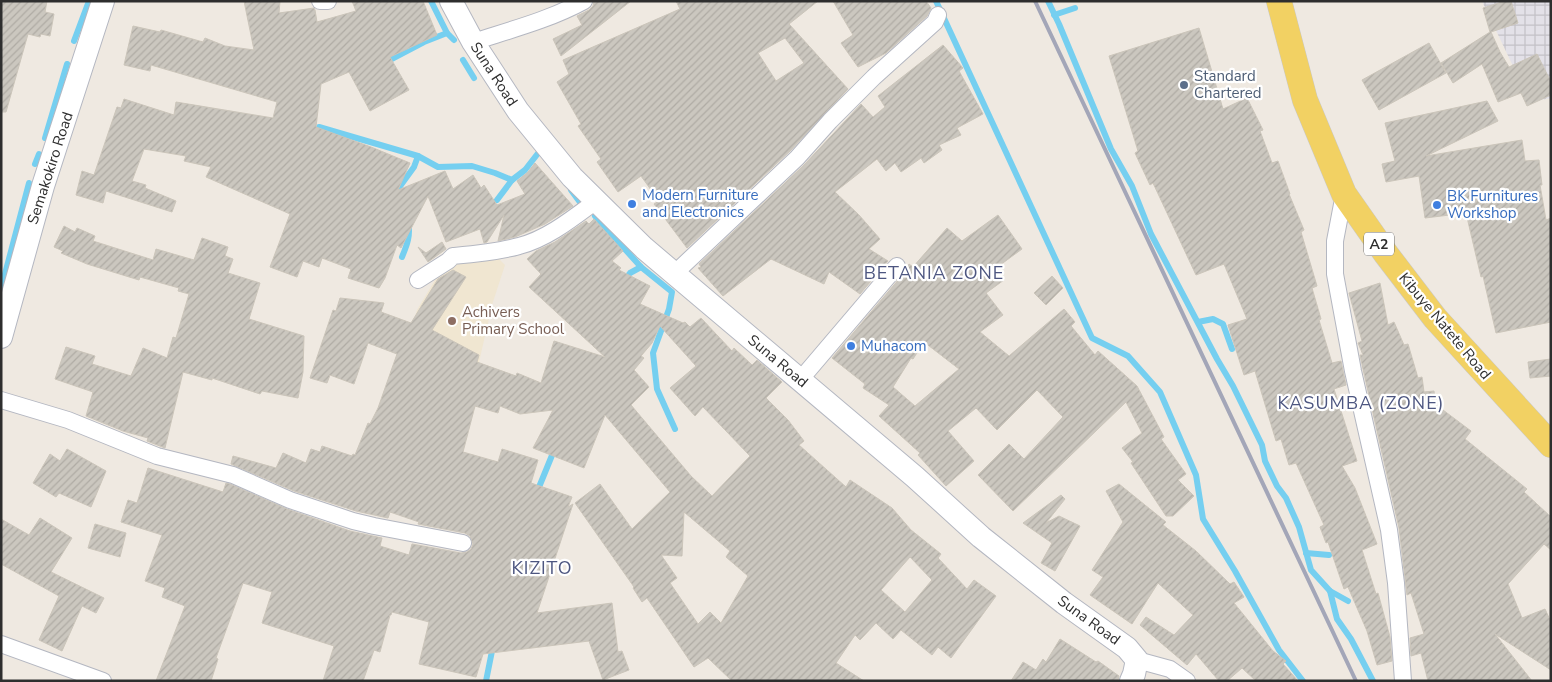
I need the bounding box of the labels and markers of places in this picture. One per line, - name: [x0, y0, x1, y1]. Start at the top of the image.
- place label: Standard Chartered: [1194, 66, 1262, 103]
- marker: Standard Chartered: [1178, 79, 1190, 91]
- place label: Modern Furniture and Electronics: [642, 185, 758, 222]
- place label: BK Furnitures Workshop: [1447, 186, 1538, 223]
- marker: Modern Furniture and Electronics: [626, 198, 638, 210]
- marker: BK Furnitures Workshop: [1431, 199, 1443, 211]
- place label: Achivers Primary School: [462, 302, 565, 339]
- marker: Achivers Primary School: [446, 315, 458, 327]
- place label: Muhacom: [861, 336, 927, 356]
- marker: Muhacom: [845, 340, 857, 352]

